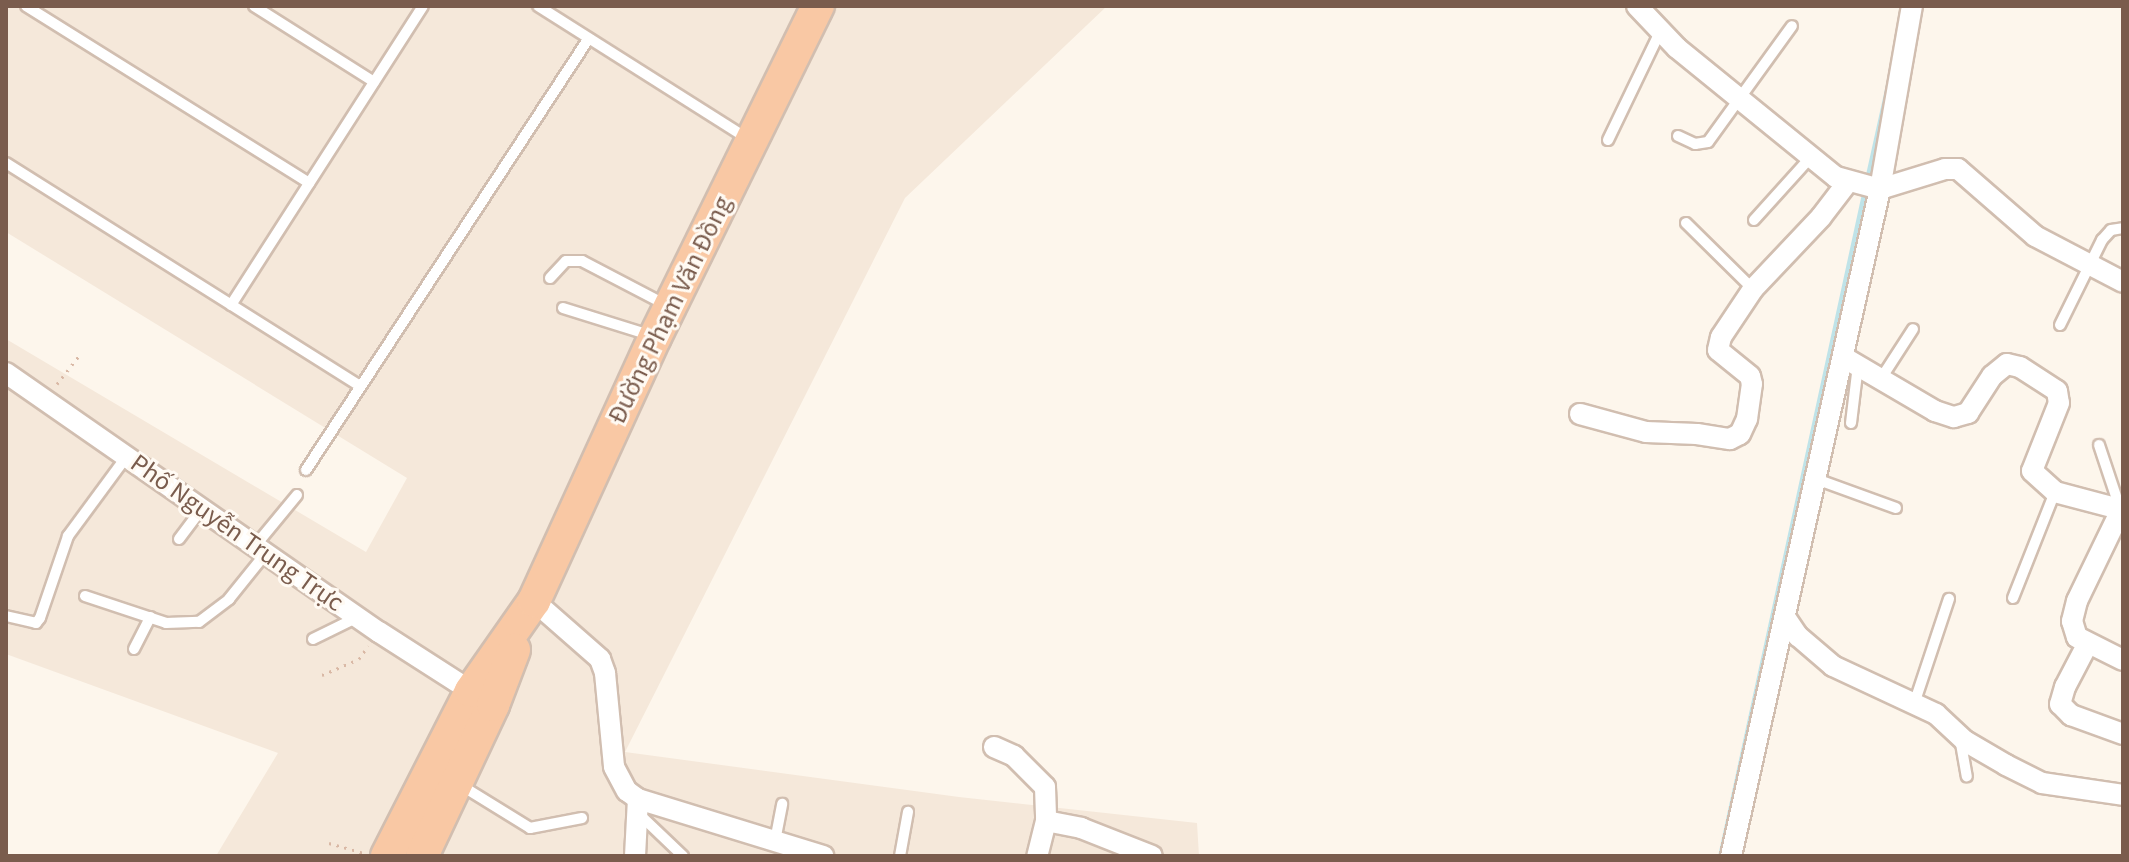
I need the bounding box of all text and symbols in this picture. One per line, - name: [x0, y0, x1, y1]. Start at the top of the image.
- street label: Đường Phạm Văn Đồng: [601, 191, 739, 429]
- street label: Phố Nguyễn Trung Trực: [125, 448, 349, 618]

